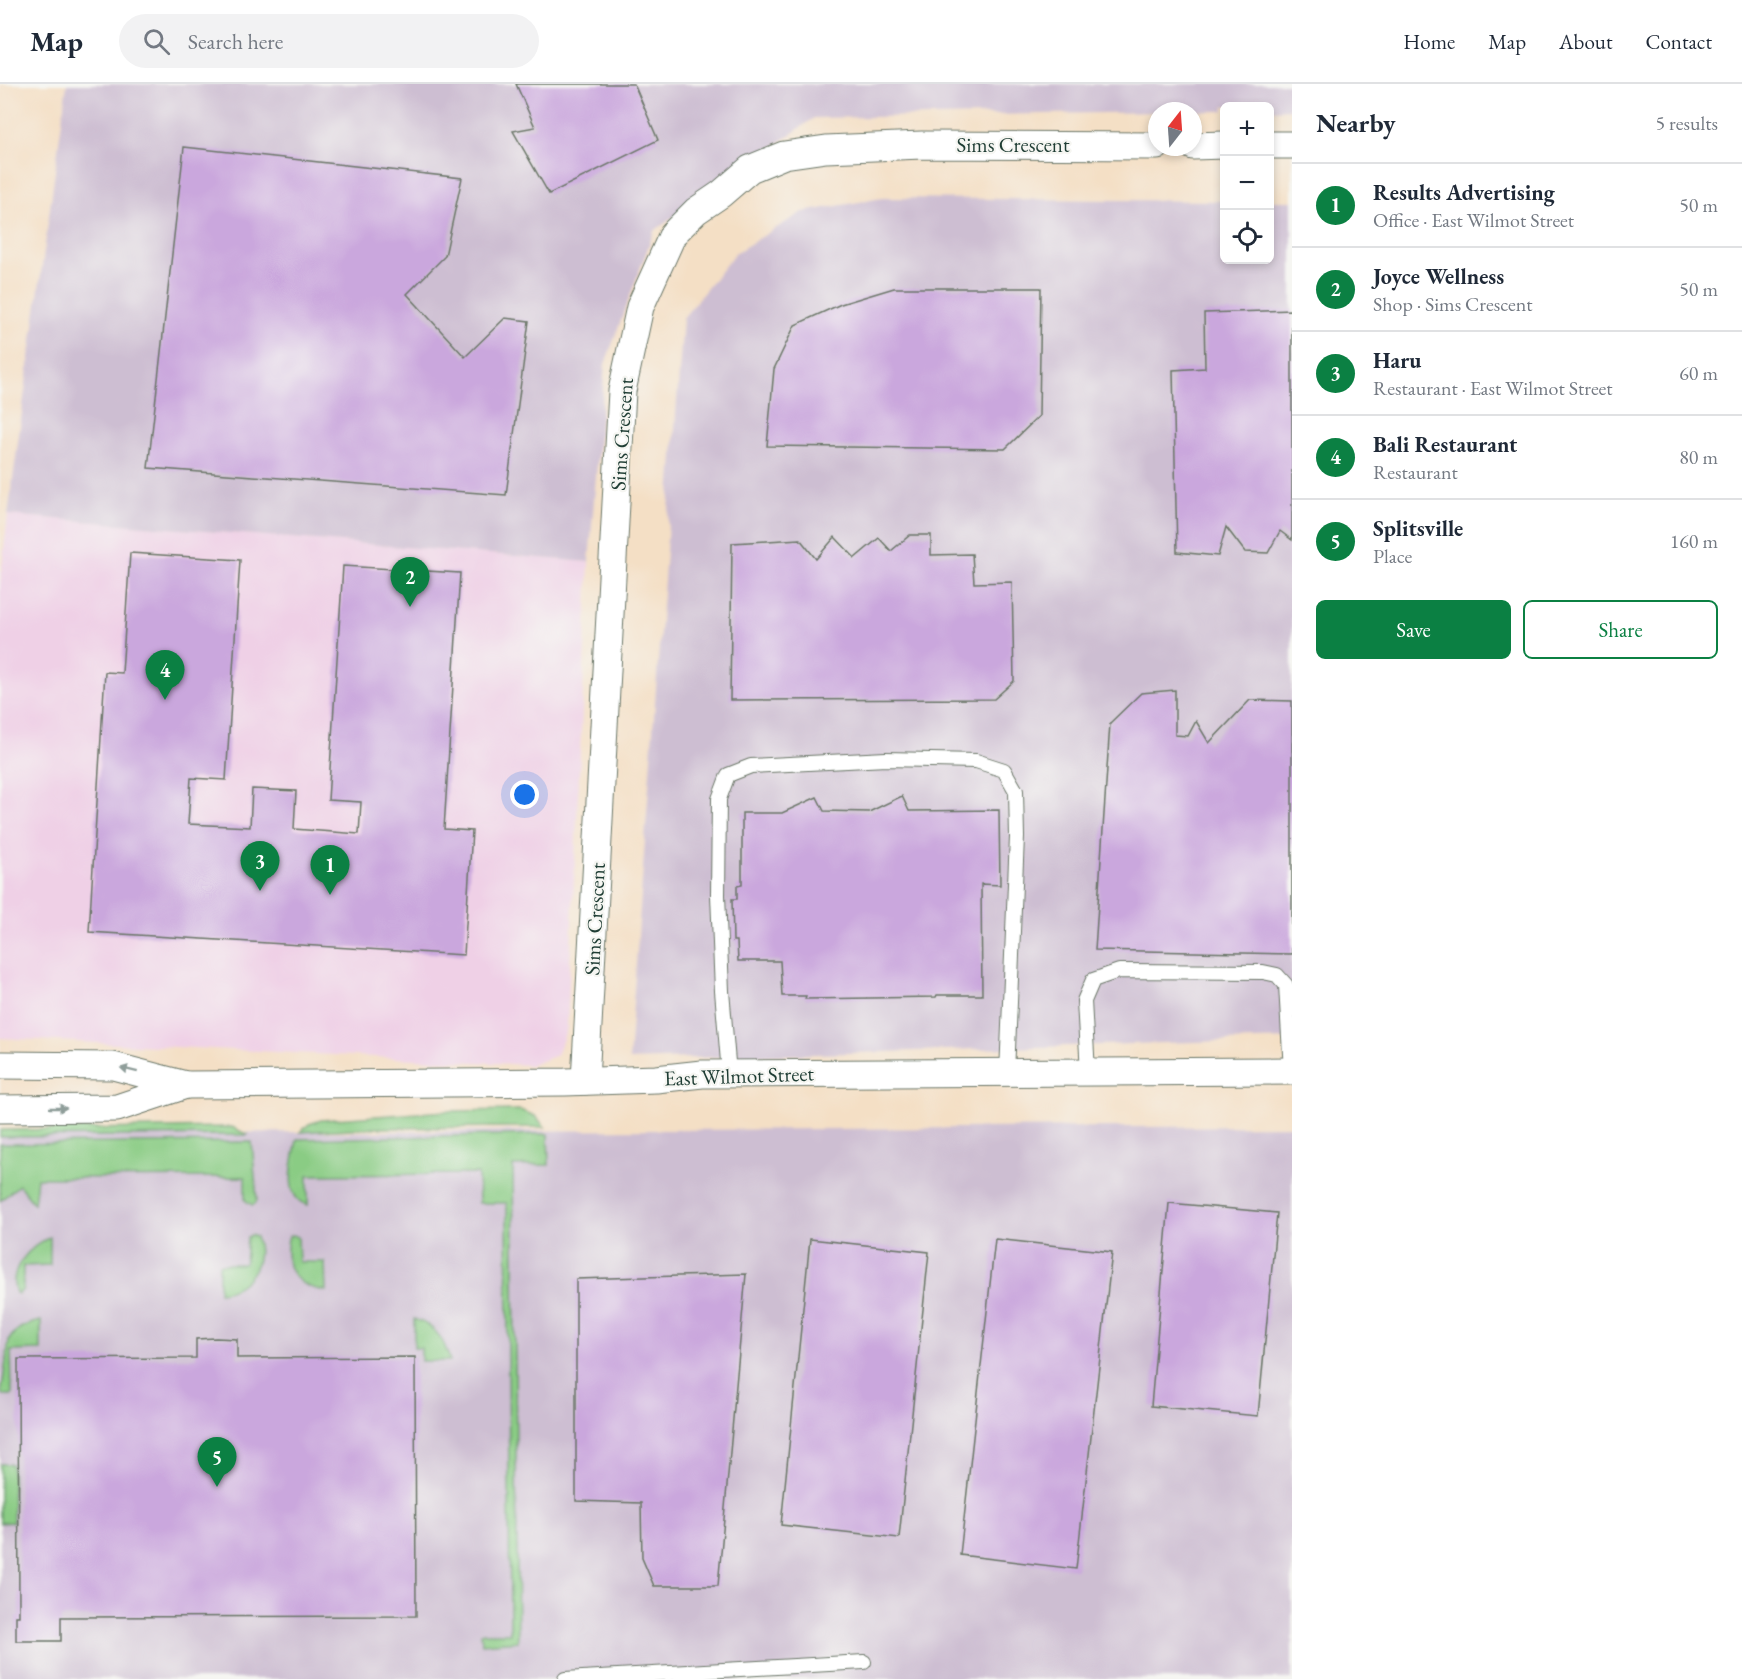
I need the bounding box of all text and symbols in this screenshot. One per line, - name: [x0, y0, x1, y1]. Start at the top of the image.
- search box: [119, 14, 539, 68]
- text: Map: [30, 23, 83, 59]
- icon: search: [140, 25, 173, 58]
- text: Search here: [188, 27, 283, 56]
- text: Home: [1403, 28, 1455, 55]
- text: Map: [1488, 28, 1526, 55]
- text: About: [1559, 28, 1612, 55]
- text: Contact: [1645, 28, 1712, 55]
- north arrow: [1148, 102, 1202, 156]
- map controls: [1220, 102, 1274, 264]
- button: +: [1220, 102, 1274, 156]
- text: Nearby: [1316, 106, 1396, 140]
- text: 5 results: [1655, 110, 1718, 136]
- street label: Sims Crescent: [956, 131, 1070, 158]
- button: −: [1220, 156, 1274, 210]
- text: Results Advertising: [1373, 178, 1555, 207]
- text: 1: [1330, 192, 1341, 218]
- text: 50 m: [1679, 192, 1718, 218]
- text: Office · East Wilmot Street: [1373, 207, 1574, 233]
- button: locate: [1220, 210, 1274, 264]
- text: Joyce Wellness: [1373, 262, 1504, 291]
- text: 2: [1330, 276, 1341, 302]
- text: 50 m: [1679, 276, 1718, 302]
- text: Shop · Sims Crescent: [1373, 291, 1533, 317]
- text: Haru: [1373, 346, 1422, 375]
- text: 3: [1330, 360, 1341, 386]
- text: 60 m: [1679, 360, 1718, 386]
- text: Restaurant · East Wilmot Street: [1373, 375, 1613, 401]
- street label: Sims Crescent: [604, 376, 639, 491]
- text: Bali Restaurant: [1373, 430, 1517, 459]
- text: 4: [1330, 444, 1341, 470]
- text: 80 m: [1679, 444, 1718, 470]
- text: Restaurant: [1373, 459, 1458, 485]
- text: Splitsville: [1373, 514, 1463, 543]
- text: 5: [1330, 528, 1341, 554]
- text: 160 m: [1670, 528, 1718, 554]
- text: Place: [1373, 543, 1412, 569]
- pin: 2: [390, 558, 430, 607]
- button: Save: [1316, 600, 1511, 659]
- button: Share: [1523, 600, 1718, 659]
- pin: 4: [146, 650, 184, 700]
- your location: [510, 780, 539, 809]
- pin: 3: [240, 842, 280, 891]
- pin: 1: [310, 846, 350, 895]
- street label: Sims Crescent: [578, 861, 611, 976]
- street label: East Wilmot Street: [664, 1059, 815, 1092]
- one-way arrow: [120, 1065, 139, 1075]
- one-way arrow: [49, 1103, 68, 1113]
- pin: 5: [198, 1438, 236, 1487]

